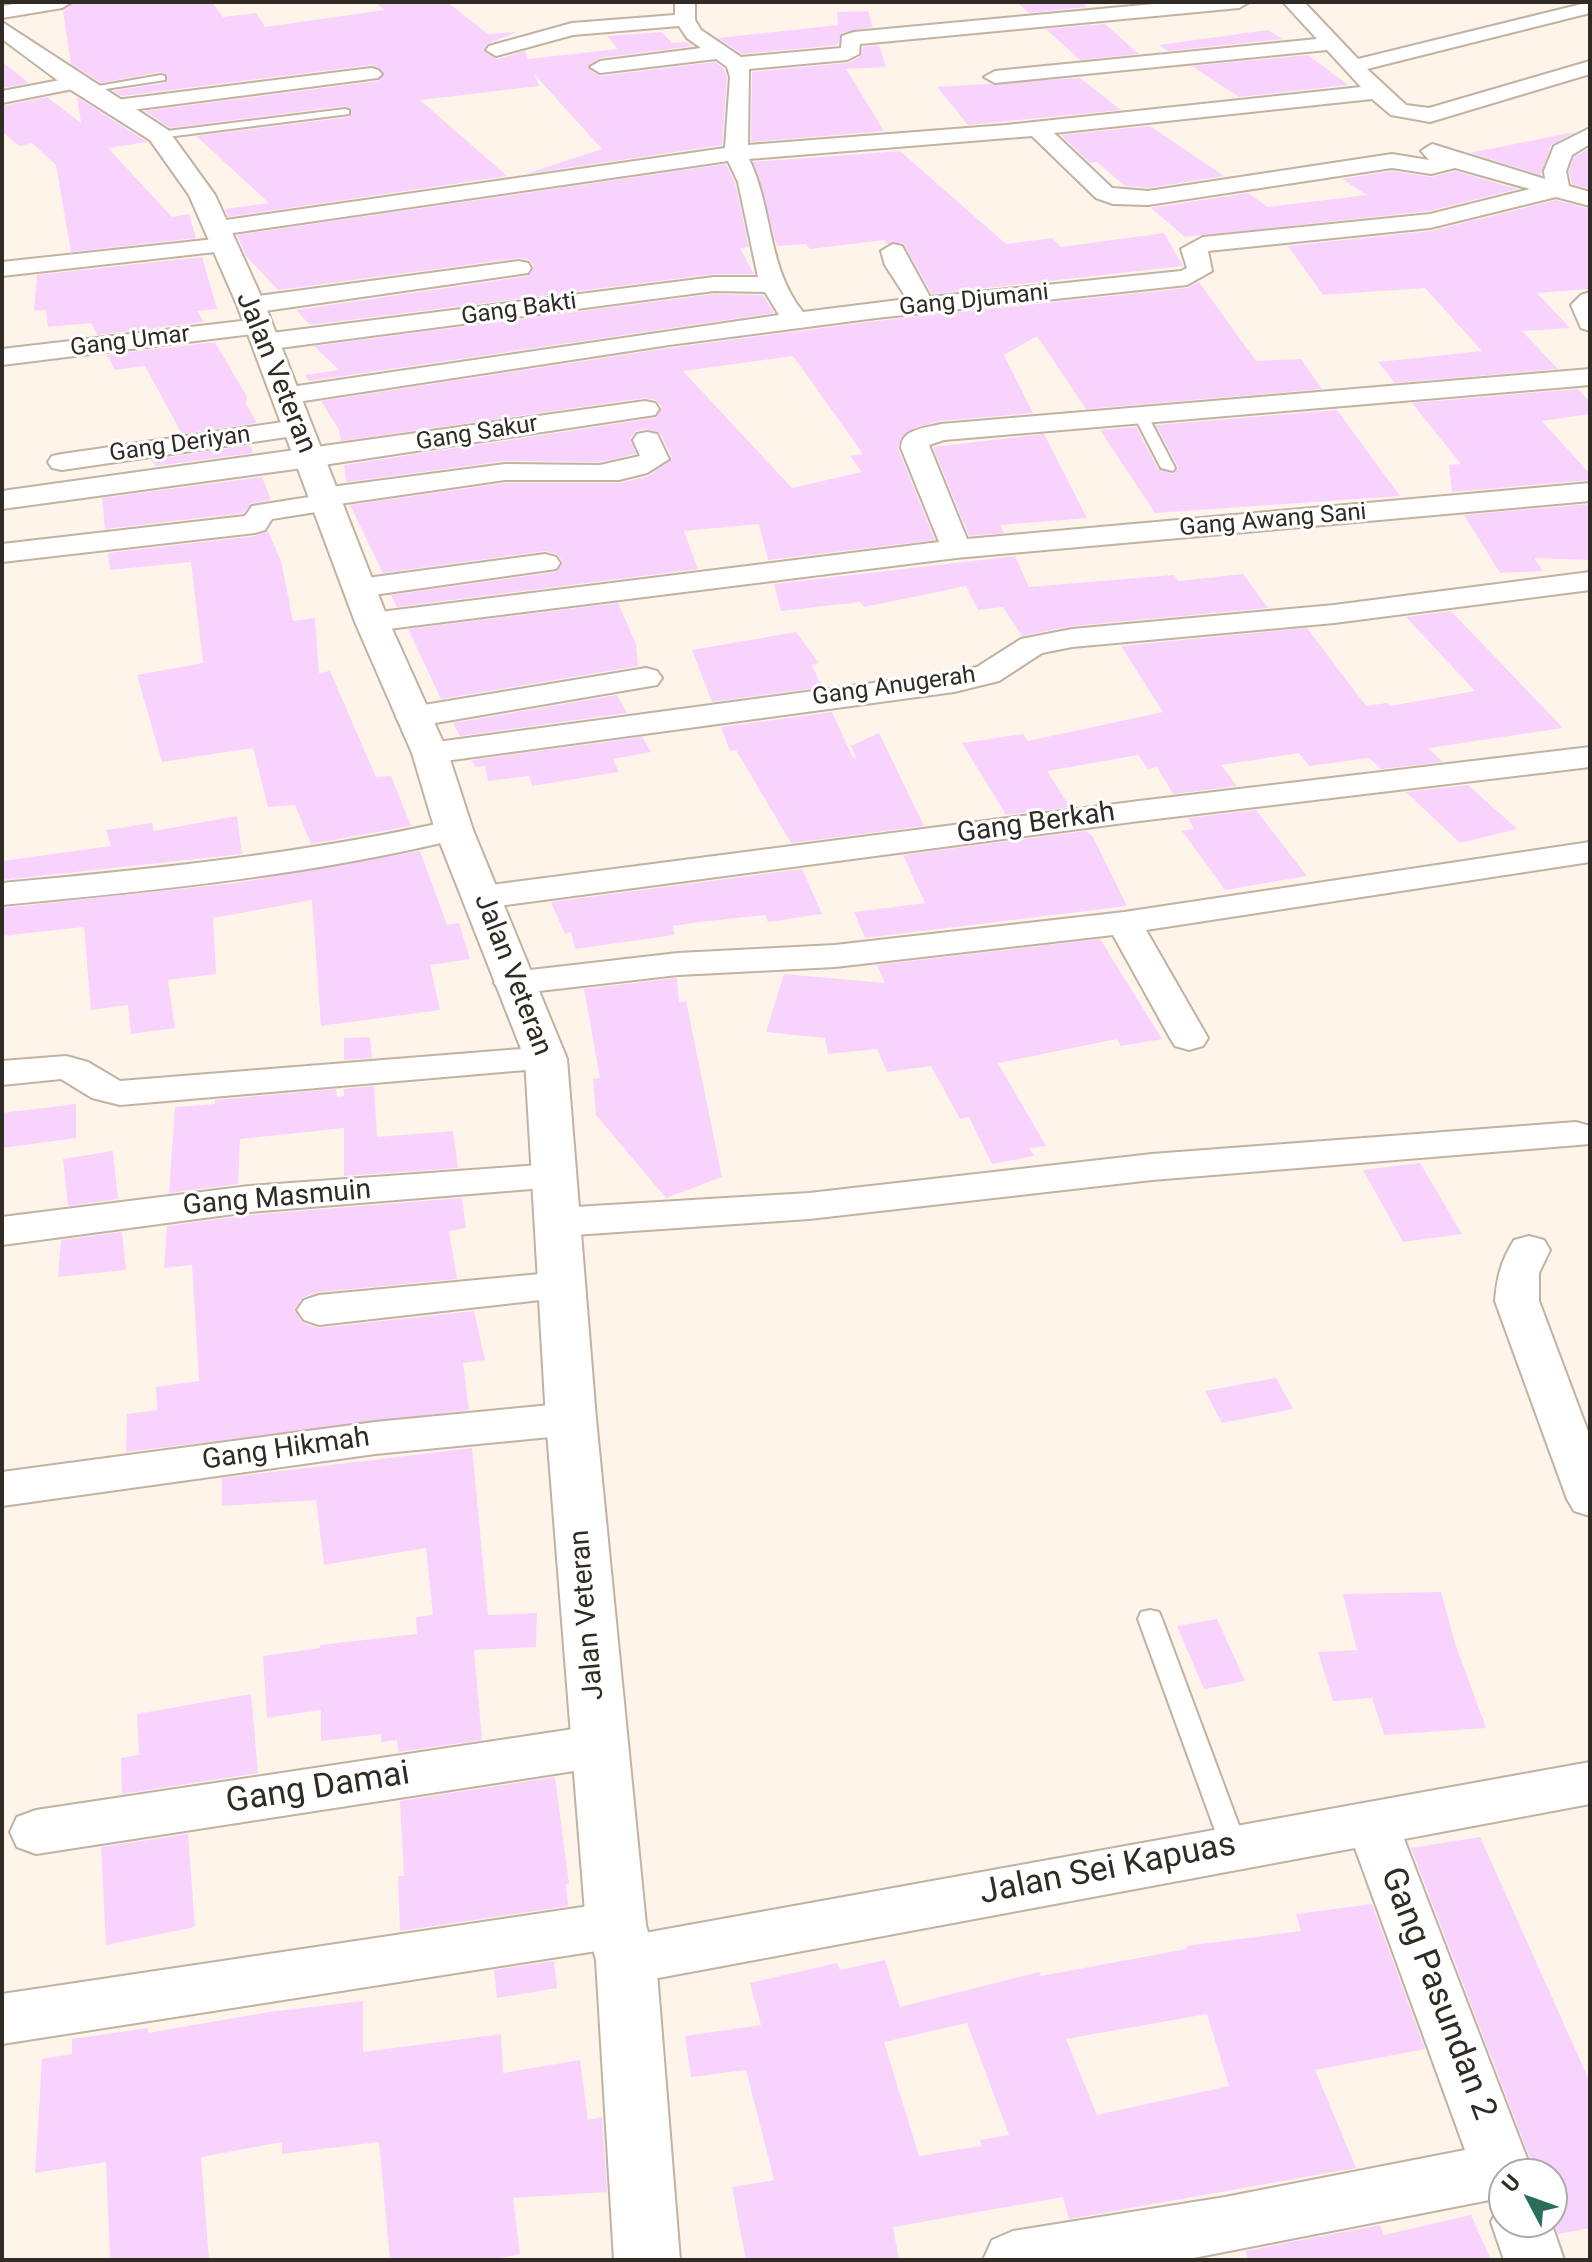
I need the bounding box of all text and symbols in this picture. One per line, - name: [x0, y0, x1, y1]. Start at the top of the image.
- street label: Gang Djumani: [898, 279, 1050, 323]
- street label: Jalan Veteran: [227, 288, 323, 458]
- street label: Gang Bakti: [460, 288, 578, 332]
- street label: Gang Umar: [69, 320, 191, 364]
- street label: Gang Sakur: [414, 410, 540, 458]
- street label: Gang Deriyan: [108, 421, 252, 469]
- street label: Gang Awang Sani: [1178, 498, 1368, 544]
- street label: Gang Anugerah: [811, 661, 977, 713]
- street label: Gang Berkah: [955, 796, 1117, 852]
- street label: Jalan Veteran: [466, 889, 558, 1061]
- street label: Gang Masmuin: [181, 1174, 373, 1224]
- street label: Gang Hikmah: [200, 1422, 372, 1478]
- street label: Jalan Veteran: [564, 1528, 612, 1702]
- street label: Gang Damai: [223, 1754, 413, 1824]
- street label: Jalan Sei Kapuas: [977, 1825, 1239, 1915]
- street label: Gang Pasundan 2: [1370, 1862, 1504, 2126]
- north arrow: [1488, 2158, 1568, 2238]
- text: U: [1497, 2170, 1525, 2197]

